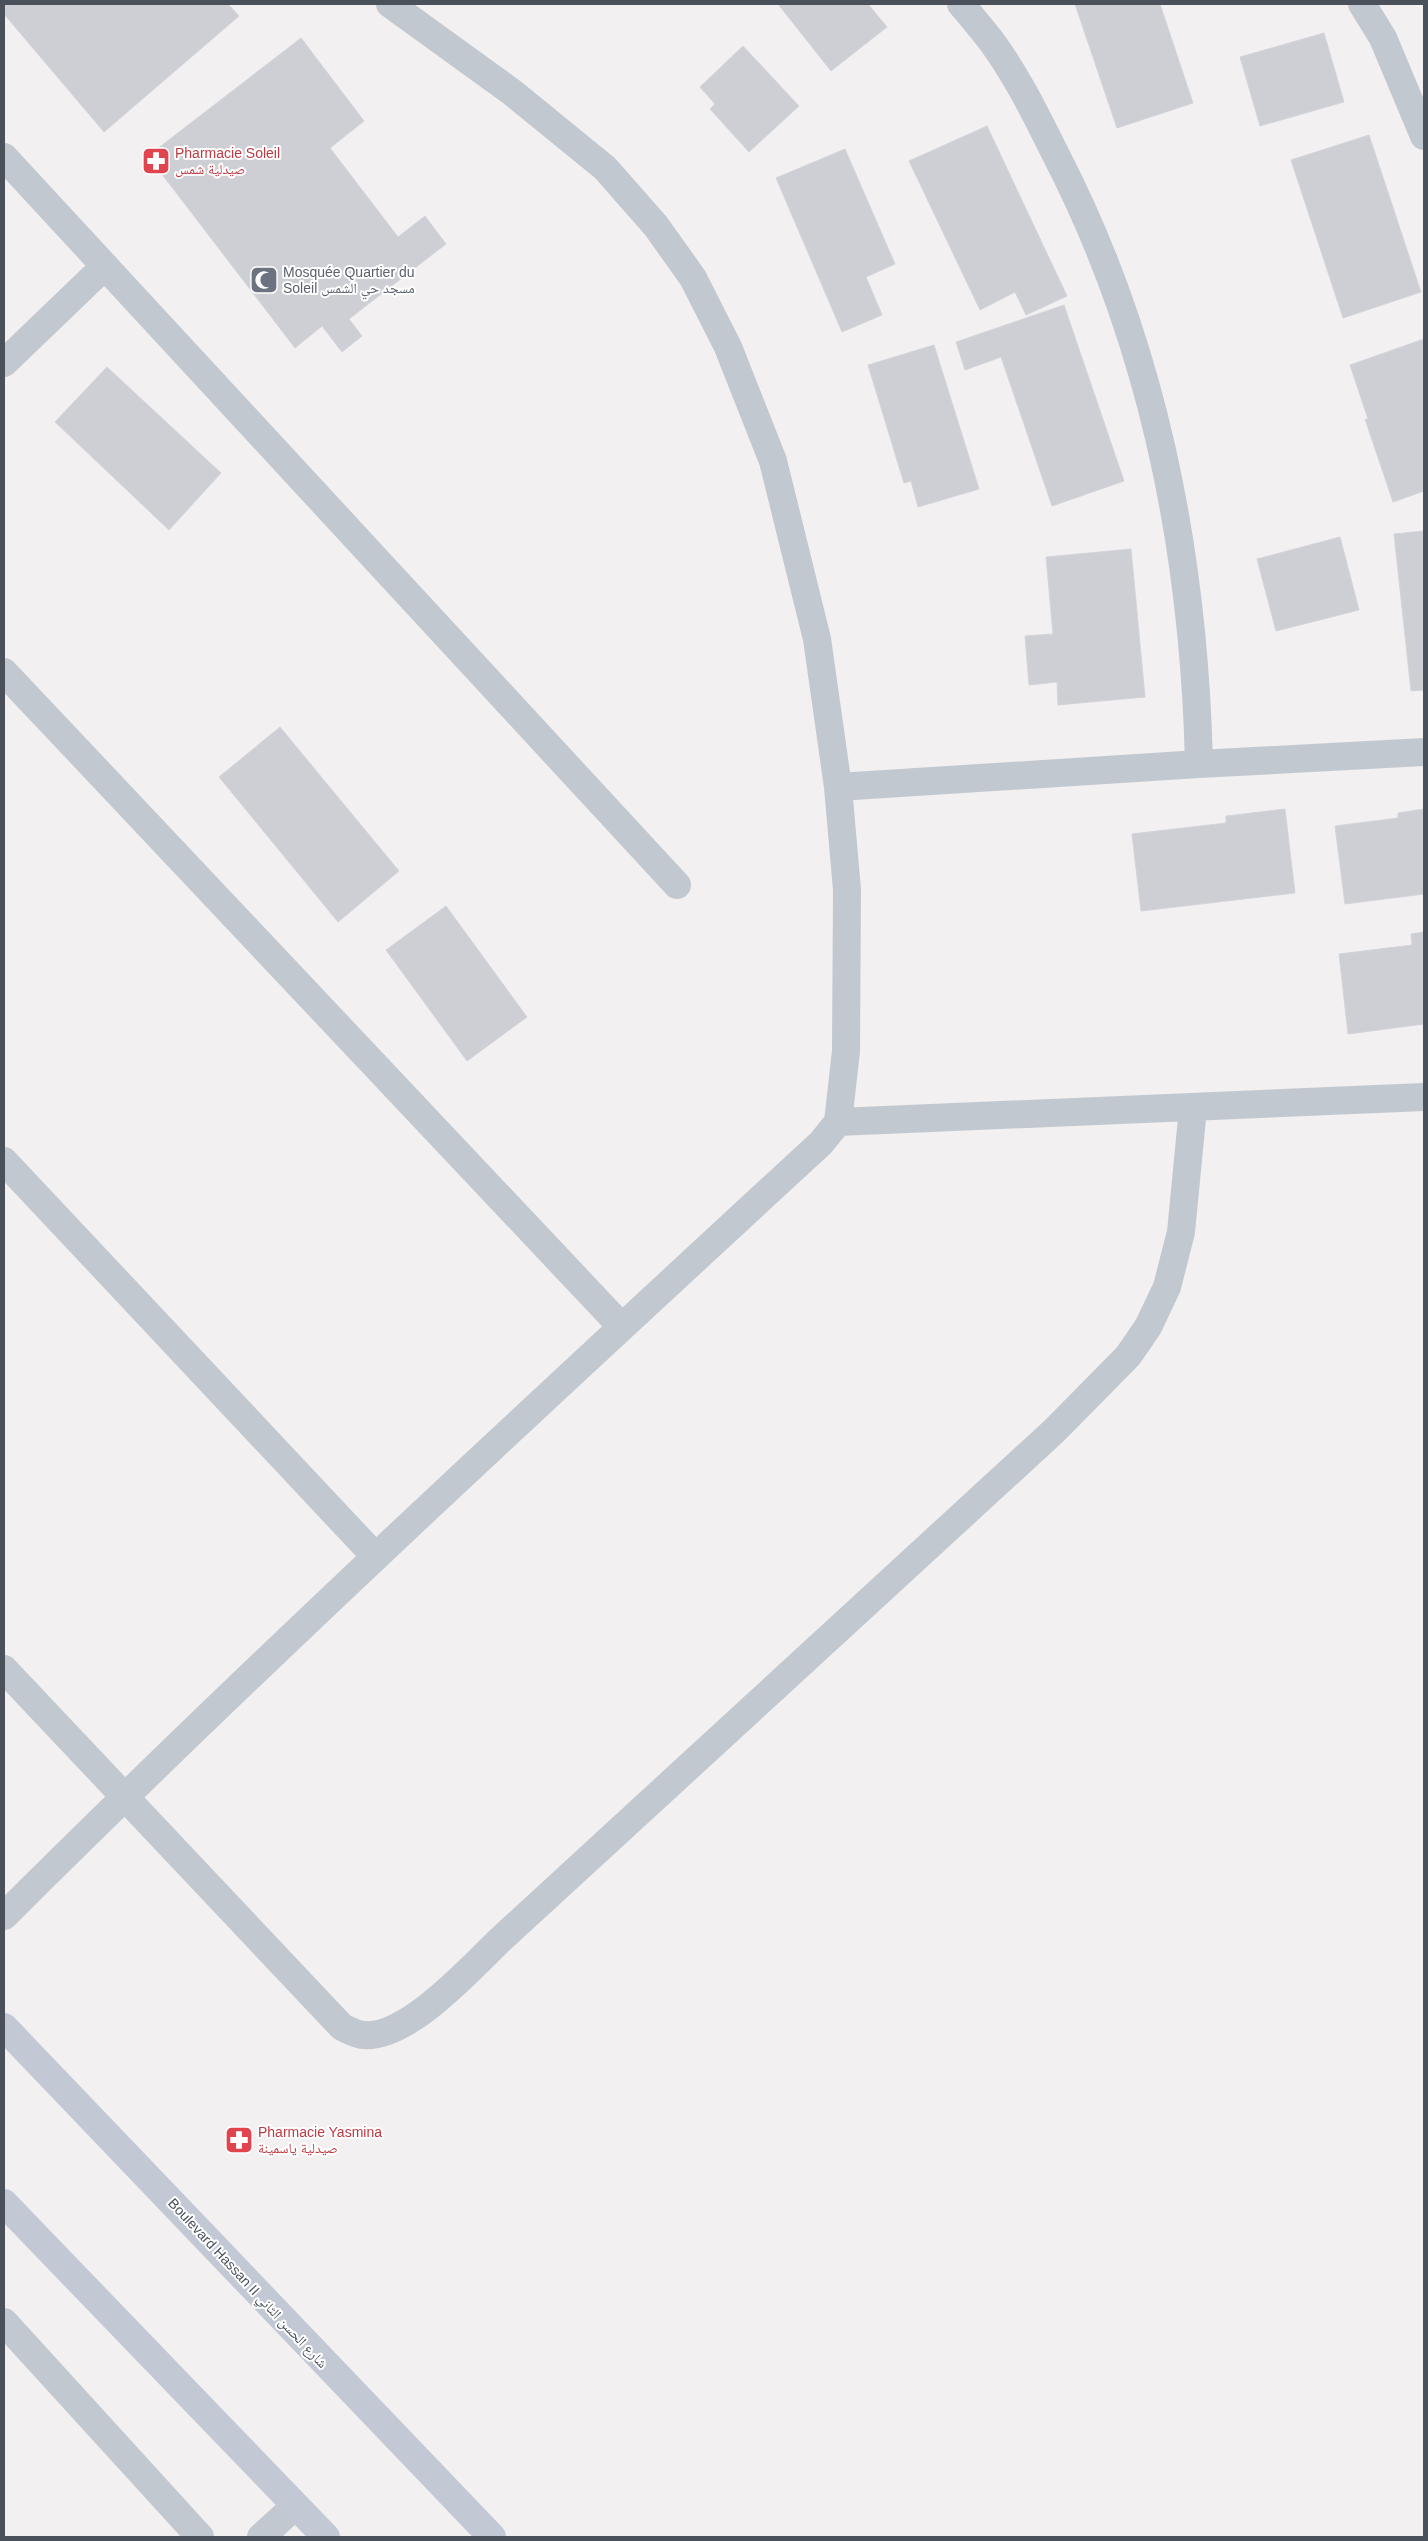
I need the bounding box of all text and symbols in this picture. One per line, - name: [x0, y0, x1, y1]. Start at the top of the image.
- place label: Pharmacie Soleil صيدلية شمس: [175, 145, 280, 178]
- pharmacy icon: Pharmacie Soleil صيدلية شمس: [141, 146, 171, 176]
- place label: Mosquée Quartier du Soleil مسجد حي الشمس: [283, 264, 415, 300]
- mosque icon: Mosquée Quartier du Soleil مسجد حي الشمس: [249, 265, 279, 295]
- place label: Pharmacie Yasmina صيدلية ياسمينة: [258, 2124, 382, 2156]
- pharmacy icon: Pharmacie Yasmina صيدلية ياسمينة: [224, 2125, 254, 2155]
- street label: Boulevard Hassan II شارع الحسن الثاني: [163, 2195, 331, 2373]

